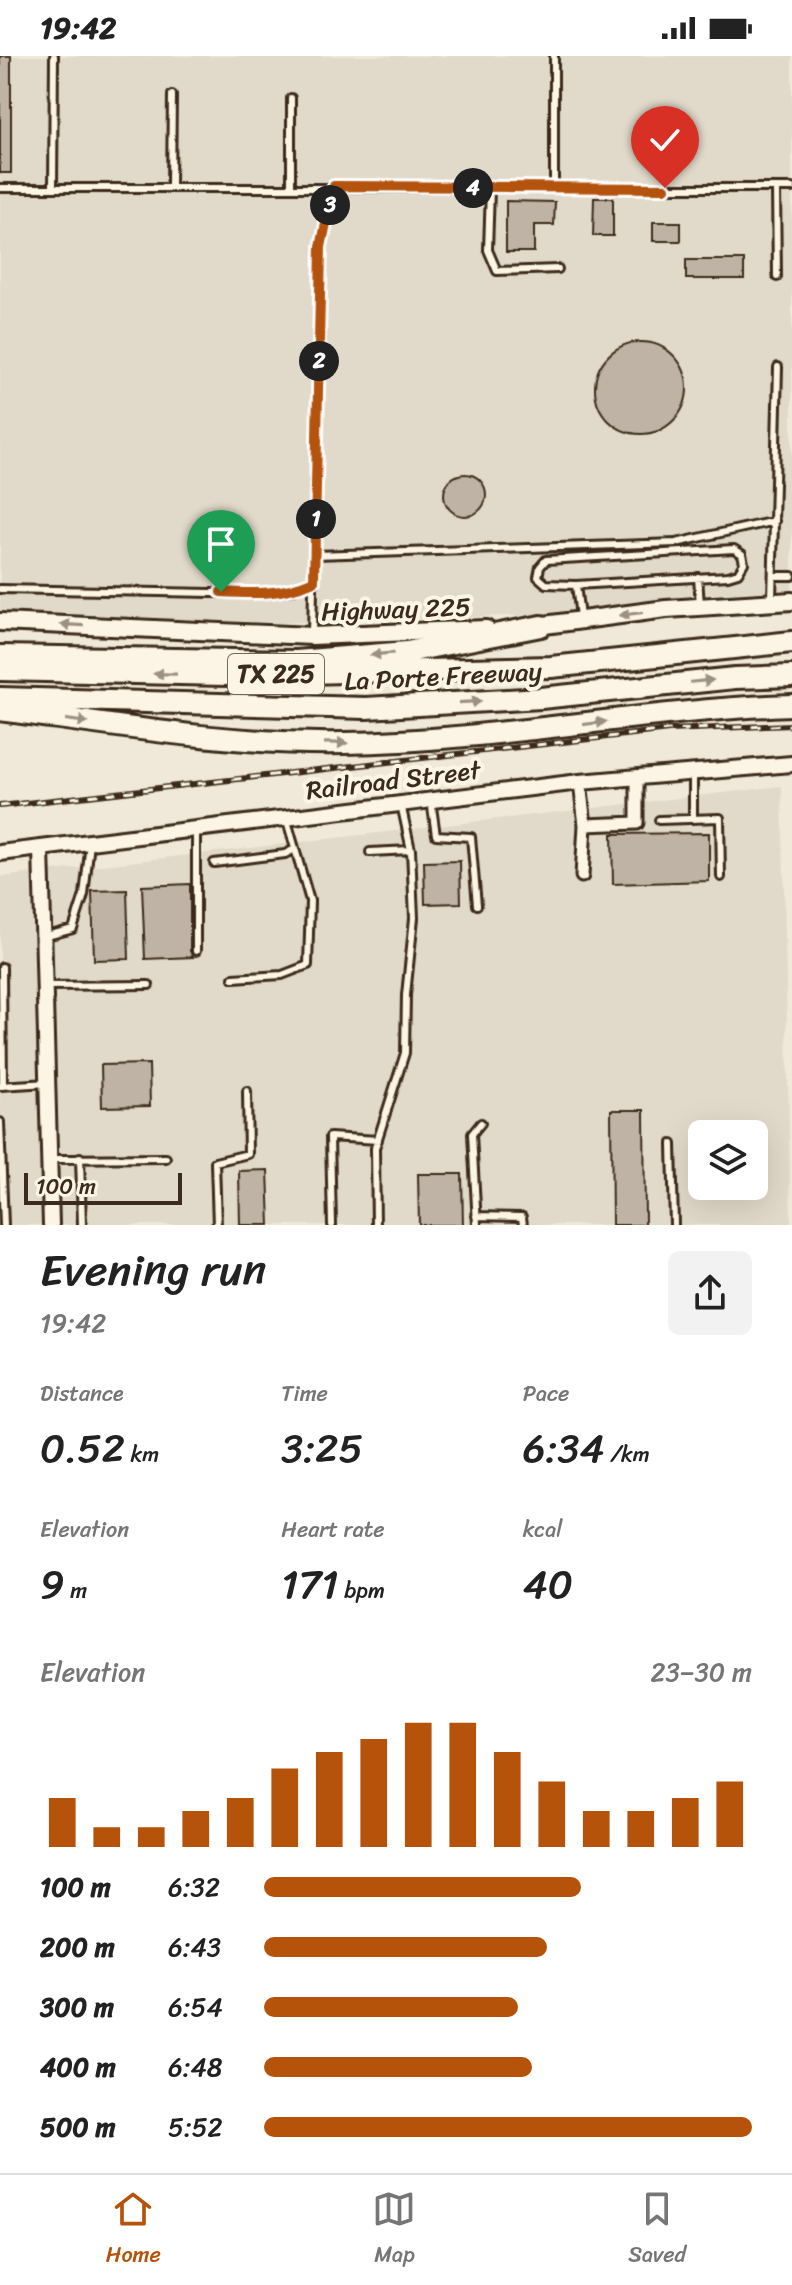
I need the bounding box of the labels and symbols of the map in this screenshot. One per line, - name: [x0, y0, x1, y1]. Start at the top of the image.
- pin: [631, 106, 699, 188]
- pin: 4: [453, 168, 493, 208]
- pin: 3: [310, 185, 350, 225]
- pin: 2: [299, 341, 339, 381]
- pin: 1: [296, 499, 336, 539]
- pin: [187, 510, 255, 592]
- street label: Highway 225: [320, 583, 472, 635]
- one-way arrow: [618, 607, 643, 620]
- one-way arrow: [59, 619, 84, 632]
- one-way arrow: [369, 647, 394, 660]
- street label: La Porte Freeway: [343, 648, 543, 704]
- road number: TX 225: [228, 654, 324, 694]
- one-way arrow: [152, 668, 177, 681]
- one-way arrow: [690, 675, 715, 688]
- one-way arrow: [458, 695, 483, 708]
- one-way arrow: [65, 714, 90, 727]
- one-way arrow: [583, 716, 608, 729]
- one-way arrow: [324, 736, 349, 749]
- street label: Railroad Street: [303, 746, 484, 814]
- scale bar: [24, 1169, 182, 1205]

